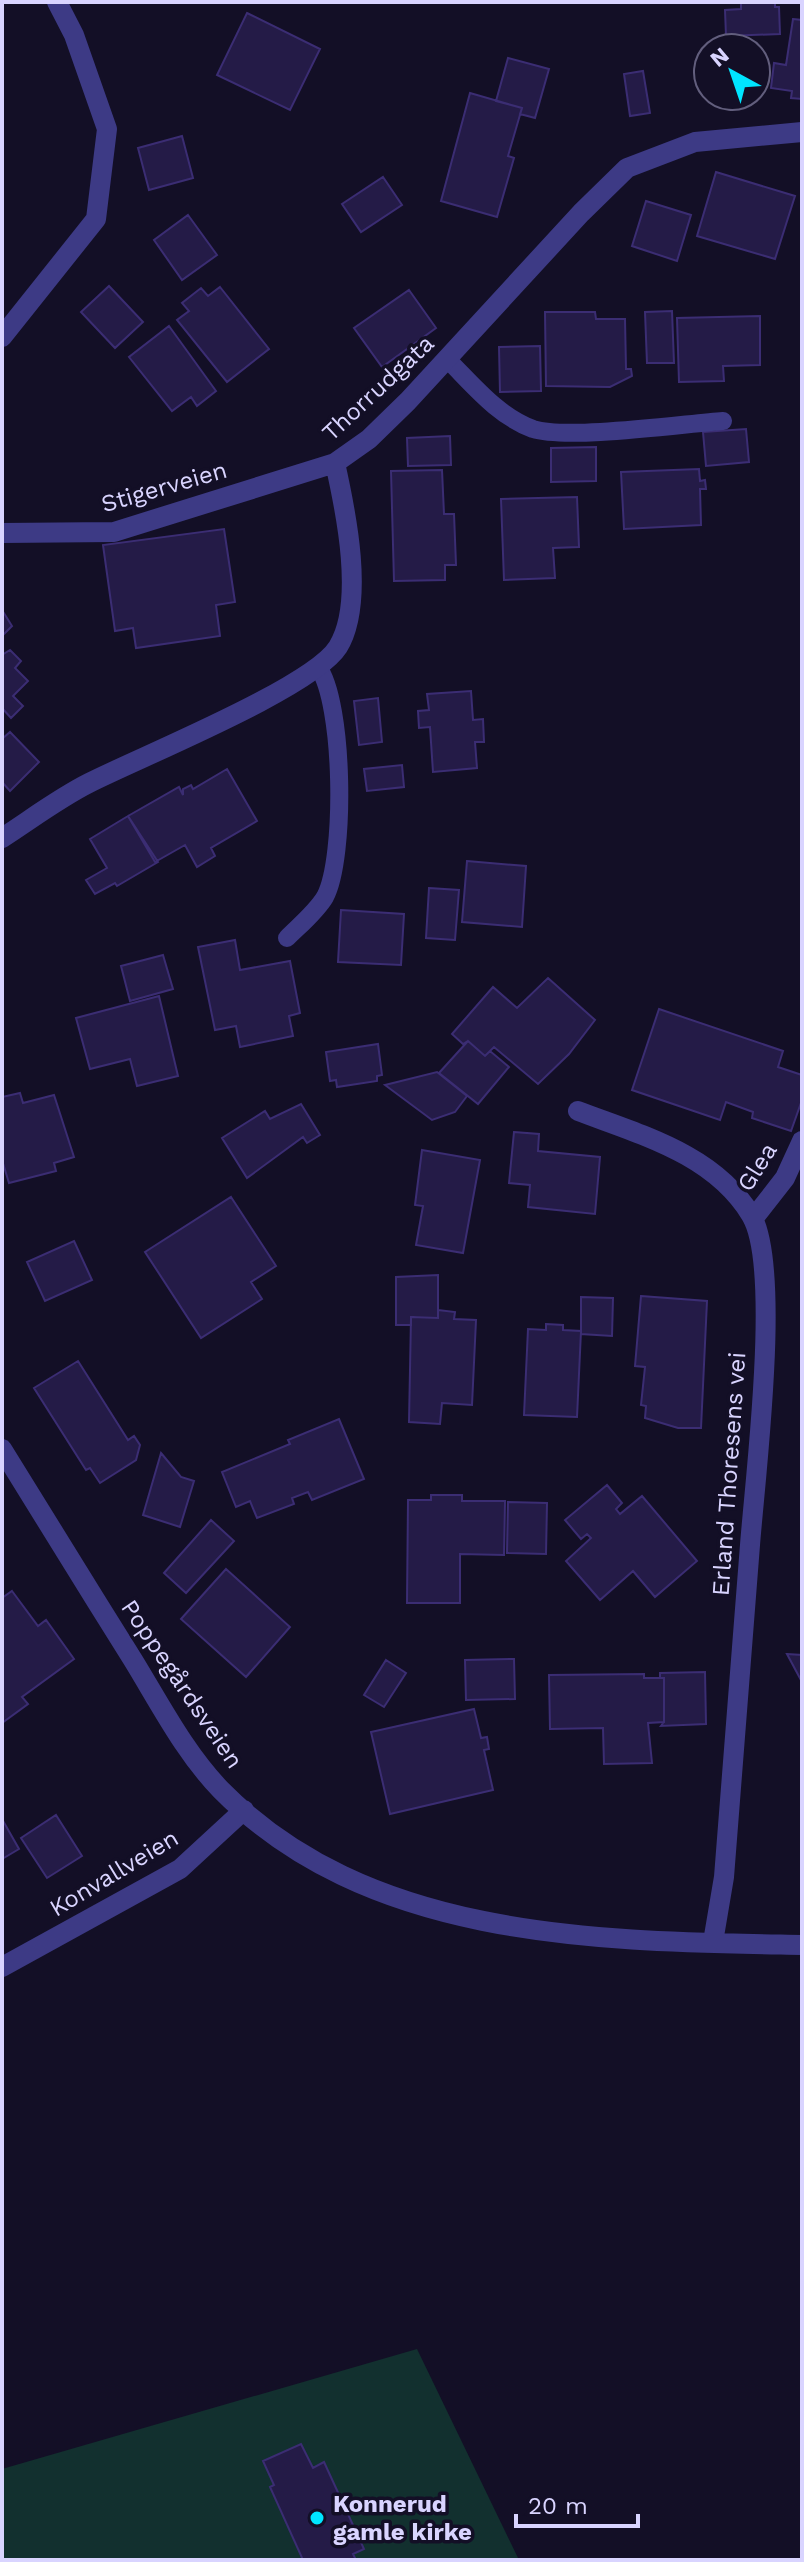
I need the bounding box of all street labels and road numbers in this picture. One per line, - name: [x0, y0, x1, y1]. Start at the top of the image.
- street label: Thorrudgata: [316, 329, 440, 447]
- street label: Stigerveien: [98, 456, 230, 518]
- street label: Glea: [731, 1137, 783, 1197]
- street label: Erland Thoresens vei: [707, 1351, 751, 1597]
- street label: Poppegårdsveien: [115, 1594, 249, 1774]
- street label: Konvallveien: [45, 1824, 183, 1922]

